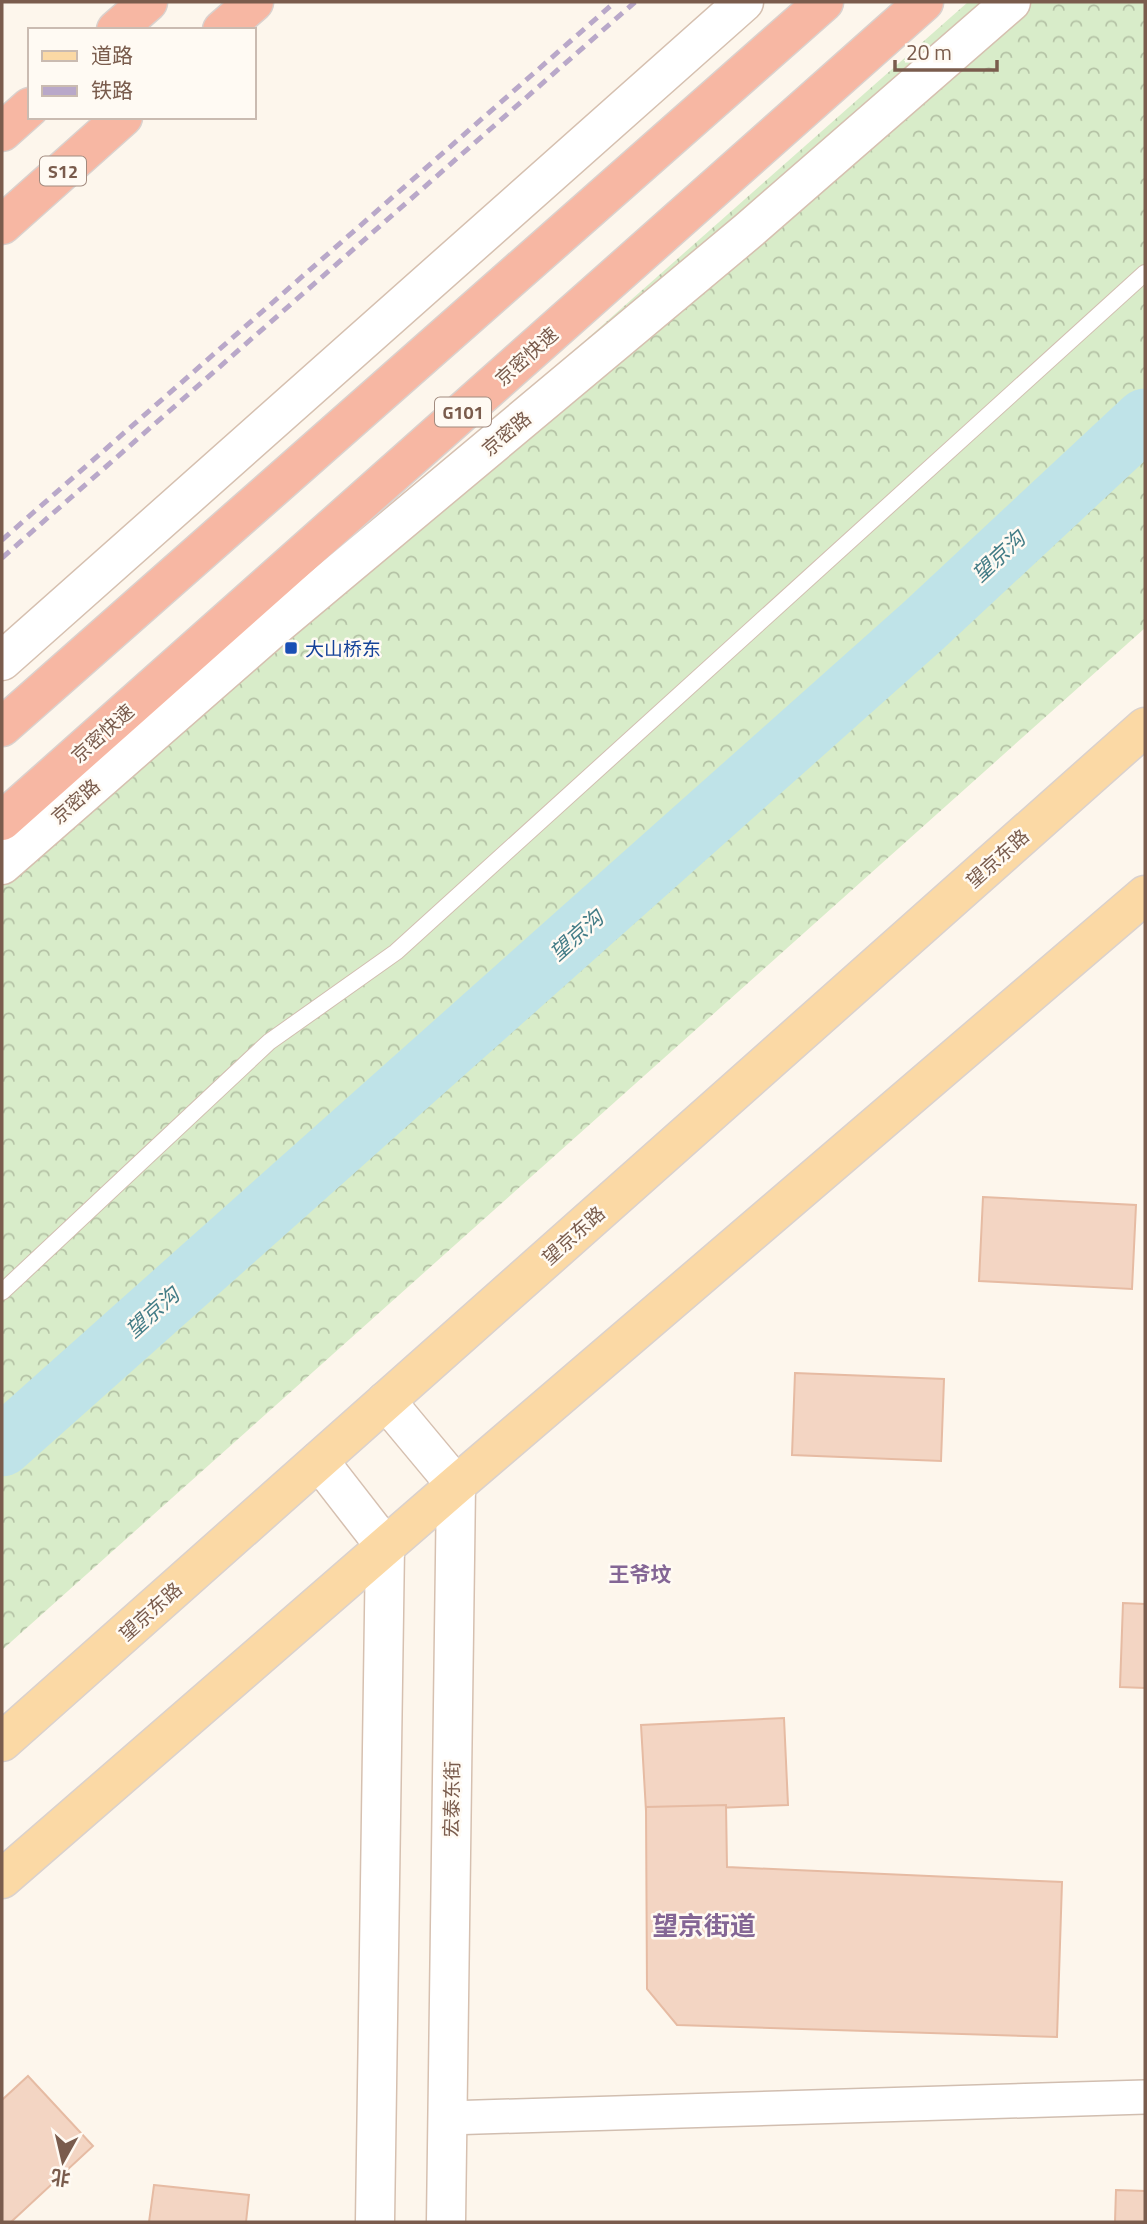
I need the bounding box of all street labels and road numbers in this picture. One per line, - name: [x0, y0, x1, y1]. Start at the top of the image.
- road number: S12: [40, 156, 86, 186]
- street label: 京密快速: [488, 320, 564, 392]
- road number: G101: [435, 398, 491, 426]
- street label: 京密路: [475, 404, 537, 462]
- street label: 京密快速: [64, 697, 140, 769]
- street label: 京密路: [44, 771, 106, 831]
- street label: 望京东路: [959, 822, 1035, 894]
- street label: 望京东路: [535, 1199, 611, 1271]
- street label: 望京东路: [112, 1575, 188, 1647]
- street label: 宏泰东街: [436, 1761, 466, 1837]

